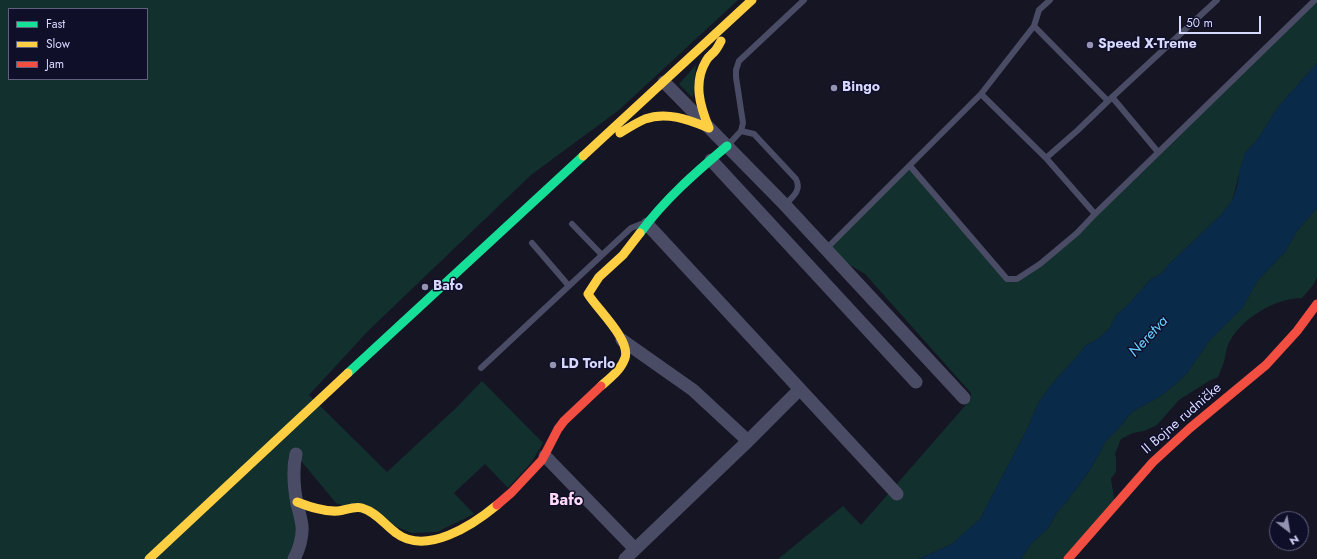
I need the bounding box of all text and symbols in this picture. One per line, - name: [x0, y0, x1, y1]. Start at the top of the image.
- legend: [8, 8, 148, 80]
- scale bar: [1181, 8, 1263, 34]
- text: 50 m: [1186, 14, 1213, 32]
- text: Fast: [46, 15, 65, 33]
- text: Slow: [46, 35, 70, 53]
- place label: Speed X-Treme: [1098, 37, 1197, 53]
- marker: Speed X-Treme: [1085, 40, 1095, 50]
- text: Jam: [46, 55, 64, 73]
- place label: Bingo: [842, 80, 880, 96]
- marker: Bingo: [829, 83, 839, 93]
- place label: Bafo: [433, 279, 463, 295]
- marker: Bafo: [420, 282, 430, 292]
- water label: Neretva: [1126, 313, 1172, 361]
- place label: LD Torlo: [561, 357, 615, 373]
- marker: LD Torlo: [548, 360, 558, 370]
- street label: II Bojne rudničke: [1139, 380, 1225, 458]
- district label: Bafo: [549, 491, 583, 511]
- north arrow: [1269, 511, 1309, 551]
- text: N: [1287, 531, 1303, 550]

